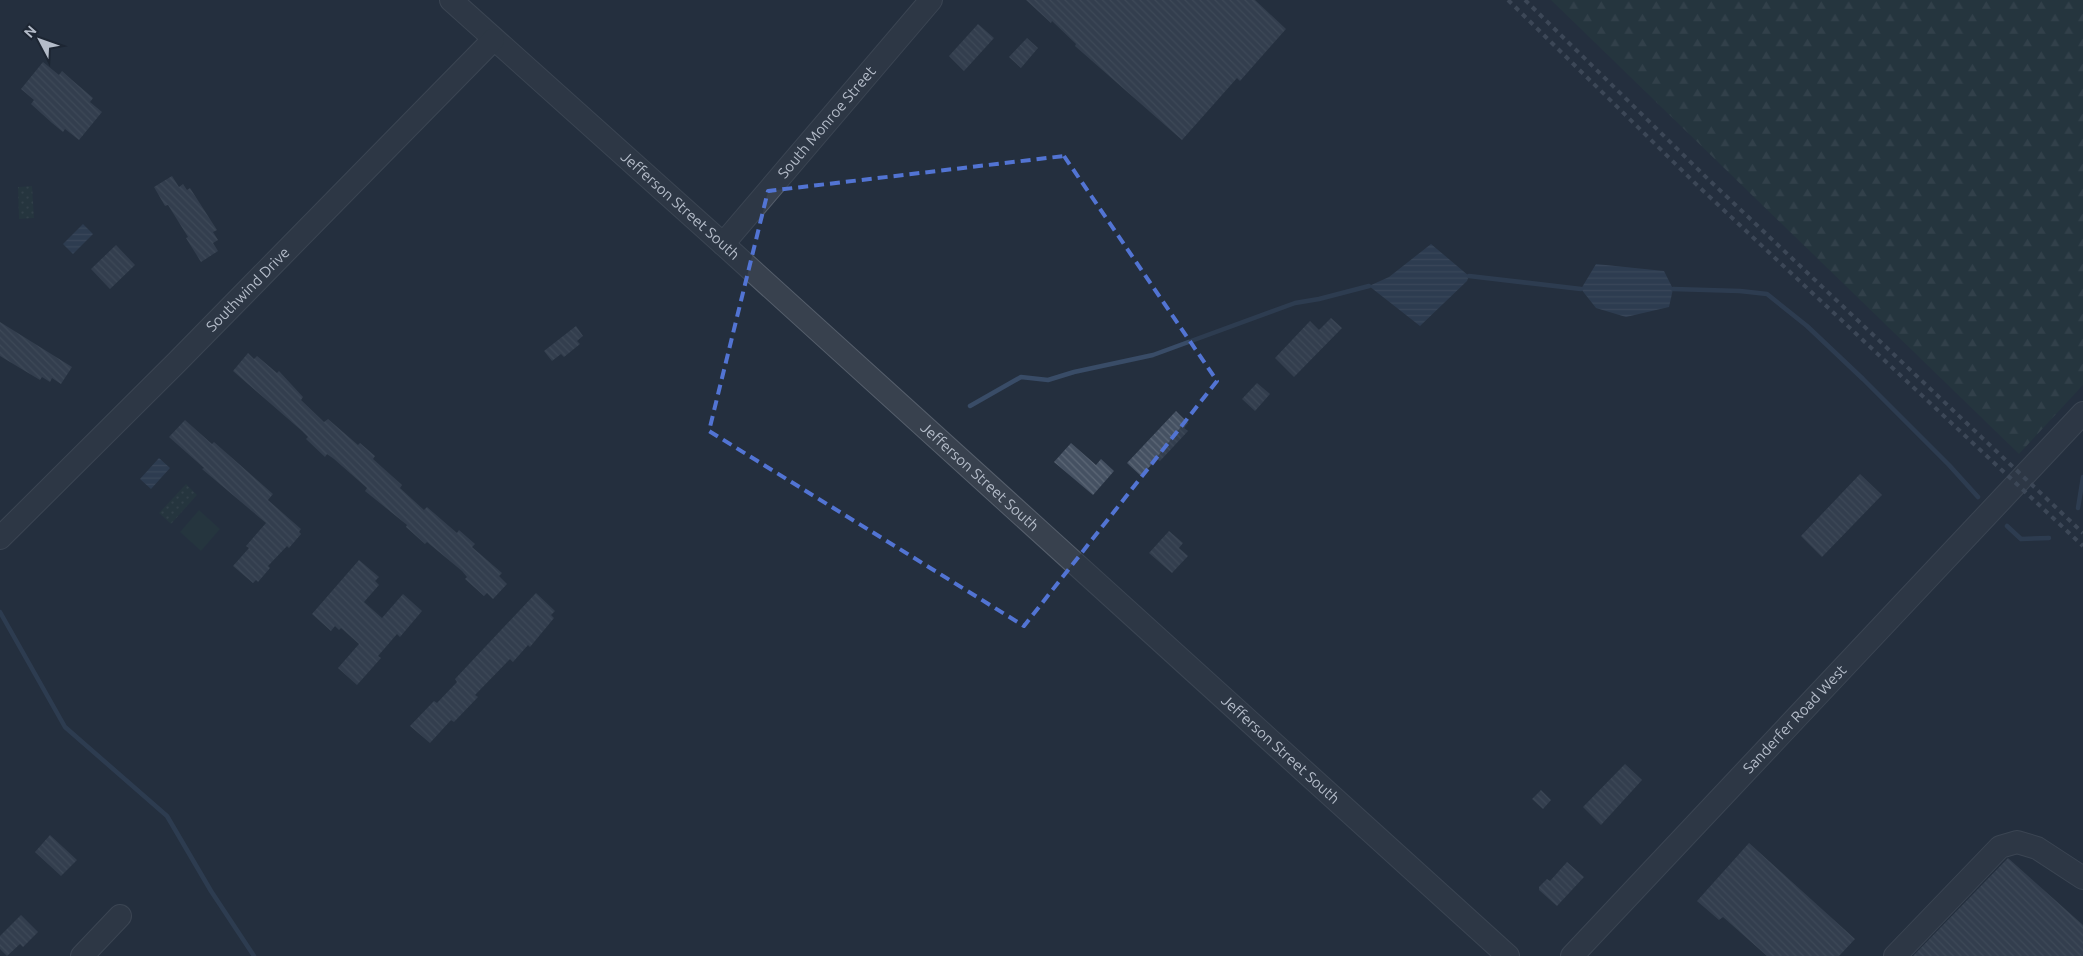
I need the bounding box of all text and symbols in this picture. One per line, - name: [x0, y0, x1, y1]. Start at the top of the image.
- north arrow: [15, 15, 65, 65]
- text: N: [21, 22, 40, 41]
- street label: South Monroe Street: [774, 62, 879, 181]
- street label: Jefferson Street South: [618, 148, 743, 263]
- street label: Southwind Drive: [203, 244, 293, 335]
- street label: Jefferson Street South: [918, 419, 1043, 534]
- street label: Sanderfer Road West: [1739, 661, 1849, 777]
- street label: Jefferson Street South: [1218, 691, 1343, 807]

